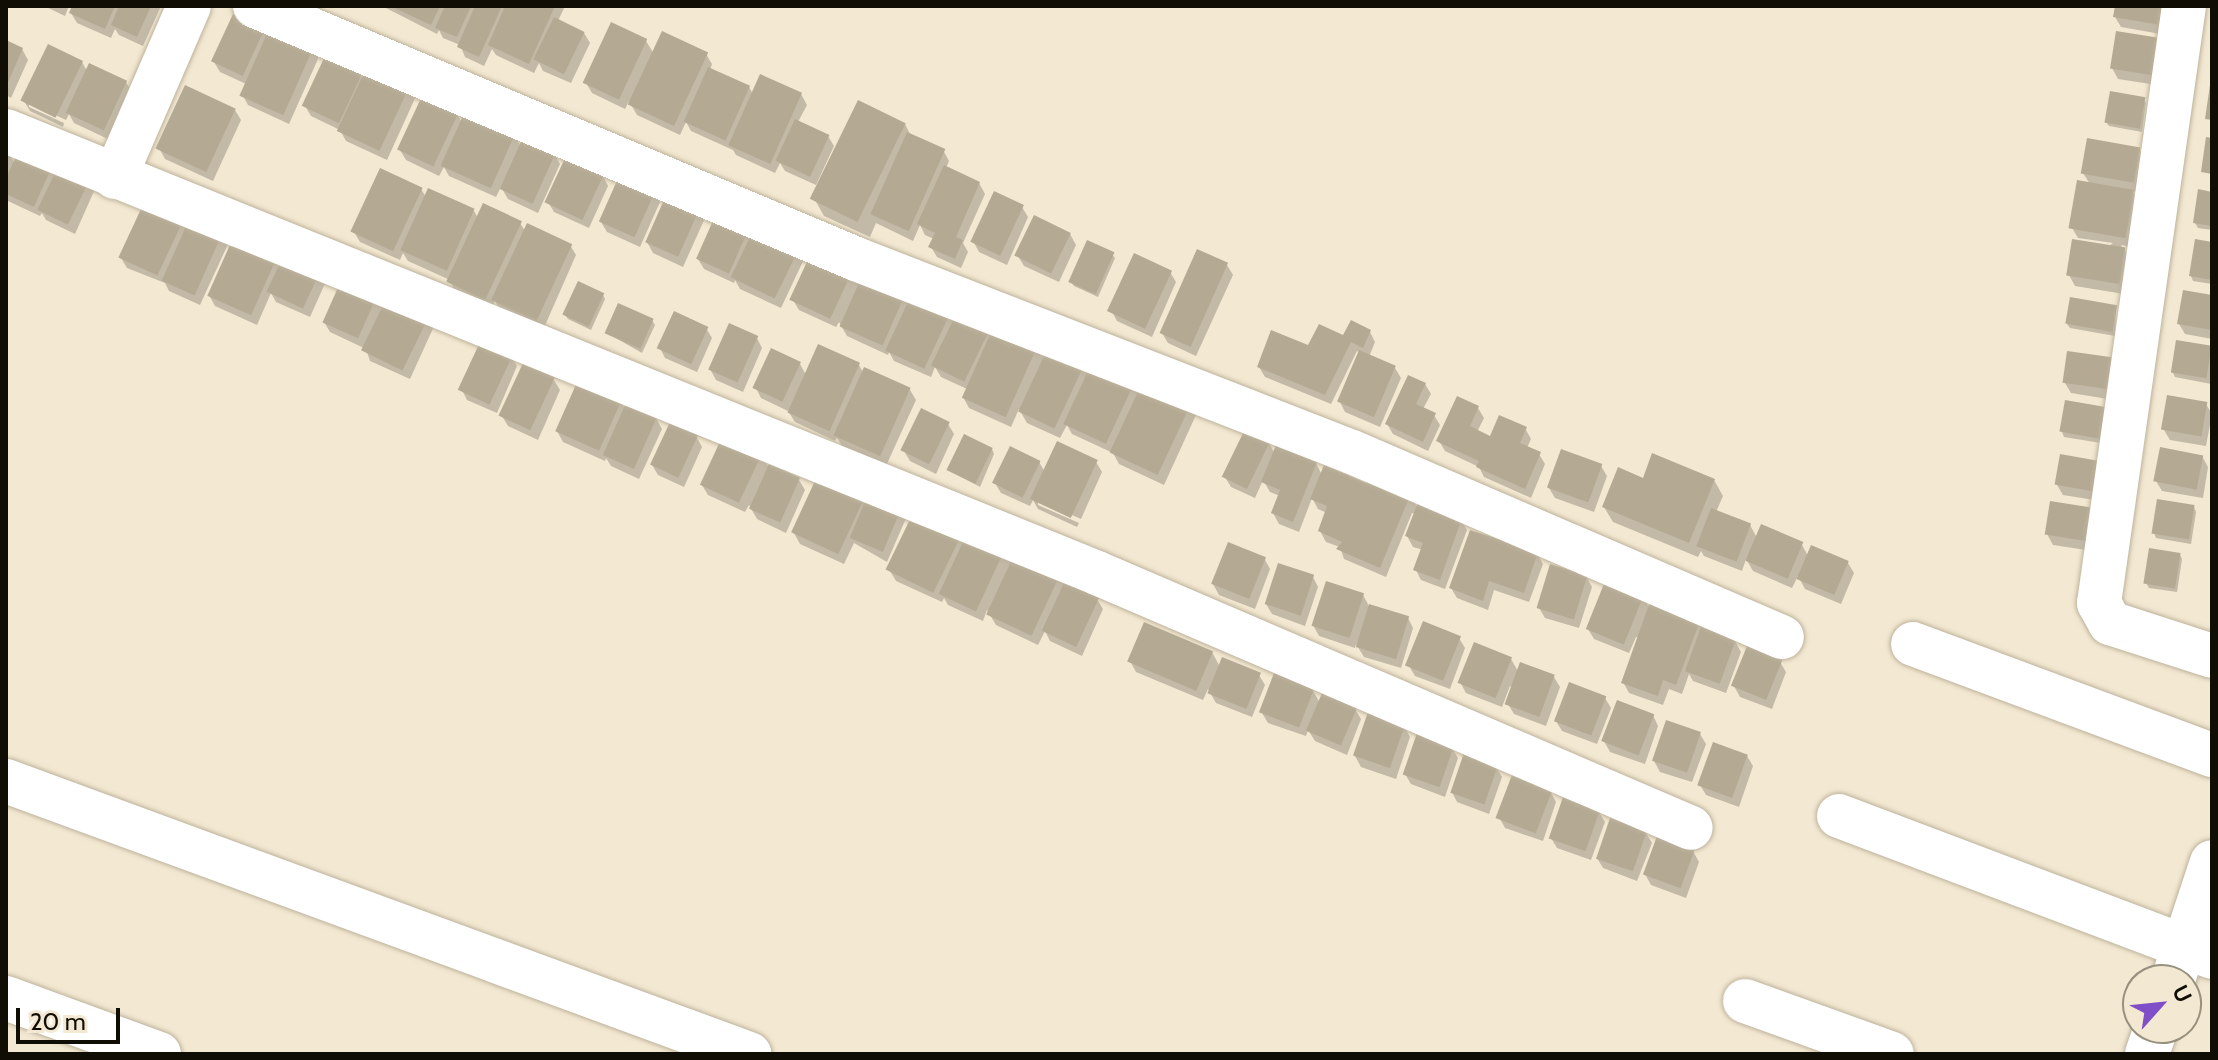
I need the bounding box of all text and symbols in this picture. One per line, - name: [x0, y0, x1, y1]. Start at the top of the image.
- north arrow: [2122, 964, 2202, 1044]
- text: U: [2166, 981, 2198, 1007]
- scale bar: [20, 992, 124, 1042]
- text: 20 m: [30, 1007, 86, 1036]

